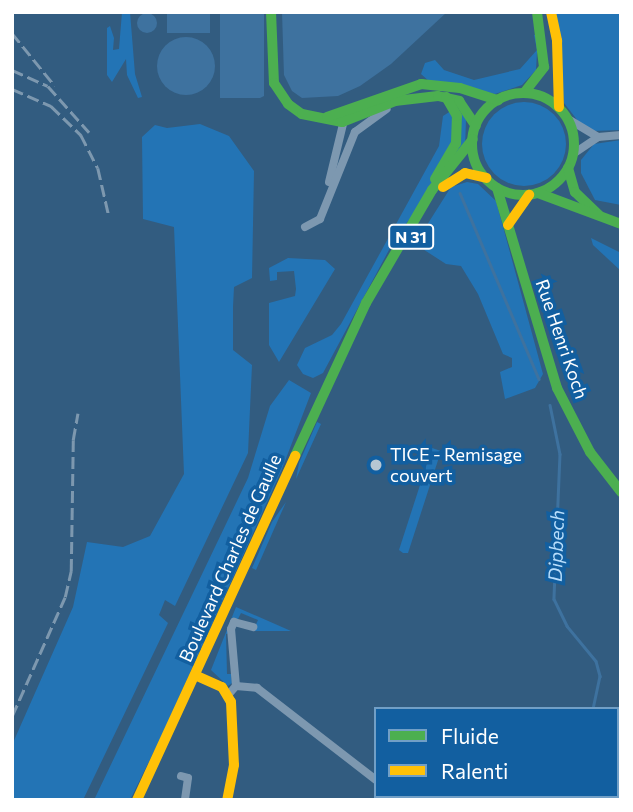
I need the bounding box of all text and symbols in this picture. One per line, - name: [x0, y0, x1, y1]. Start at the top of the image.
- road number: N 31: [386, 224, 436, 249]
- street label: Rue Henri Koch: [531, 276, 593, 402]
- place label: TICE - Remisage couvert: [390, 444, 522, 486]
- street label: Boulevard Charles de Gaulle: [174, 451, 286, 665]
- marker: TICE - Remisage couvert: [368, 457, 384, 473]
- water label: Dipbech: [543, 510, 569, 582]
- legend: [374, 707, 619, 798]
- text: Fluide: [441, 723, 499, 748]
- text: Ralenti: [441, 758, 508, 783]

